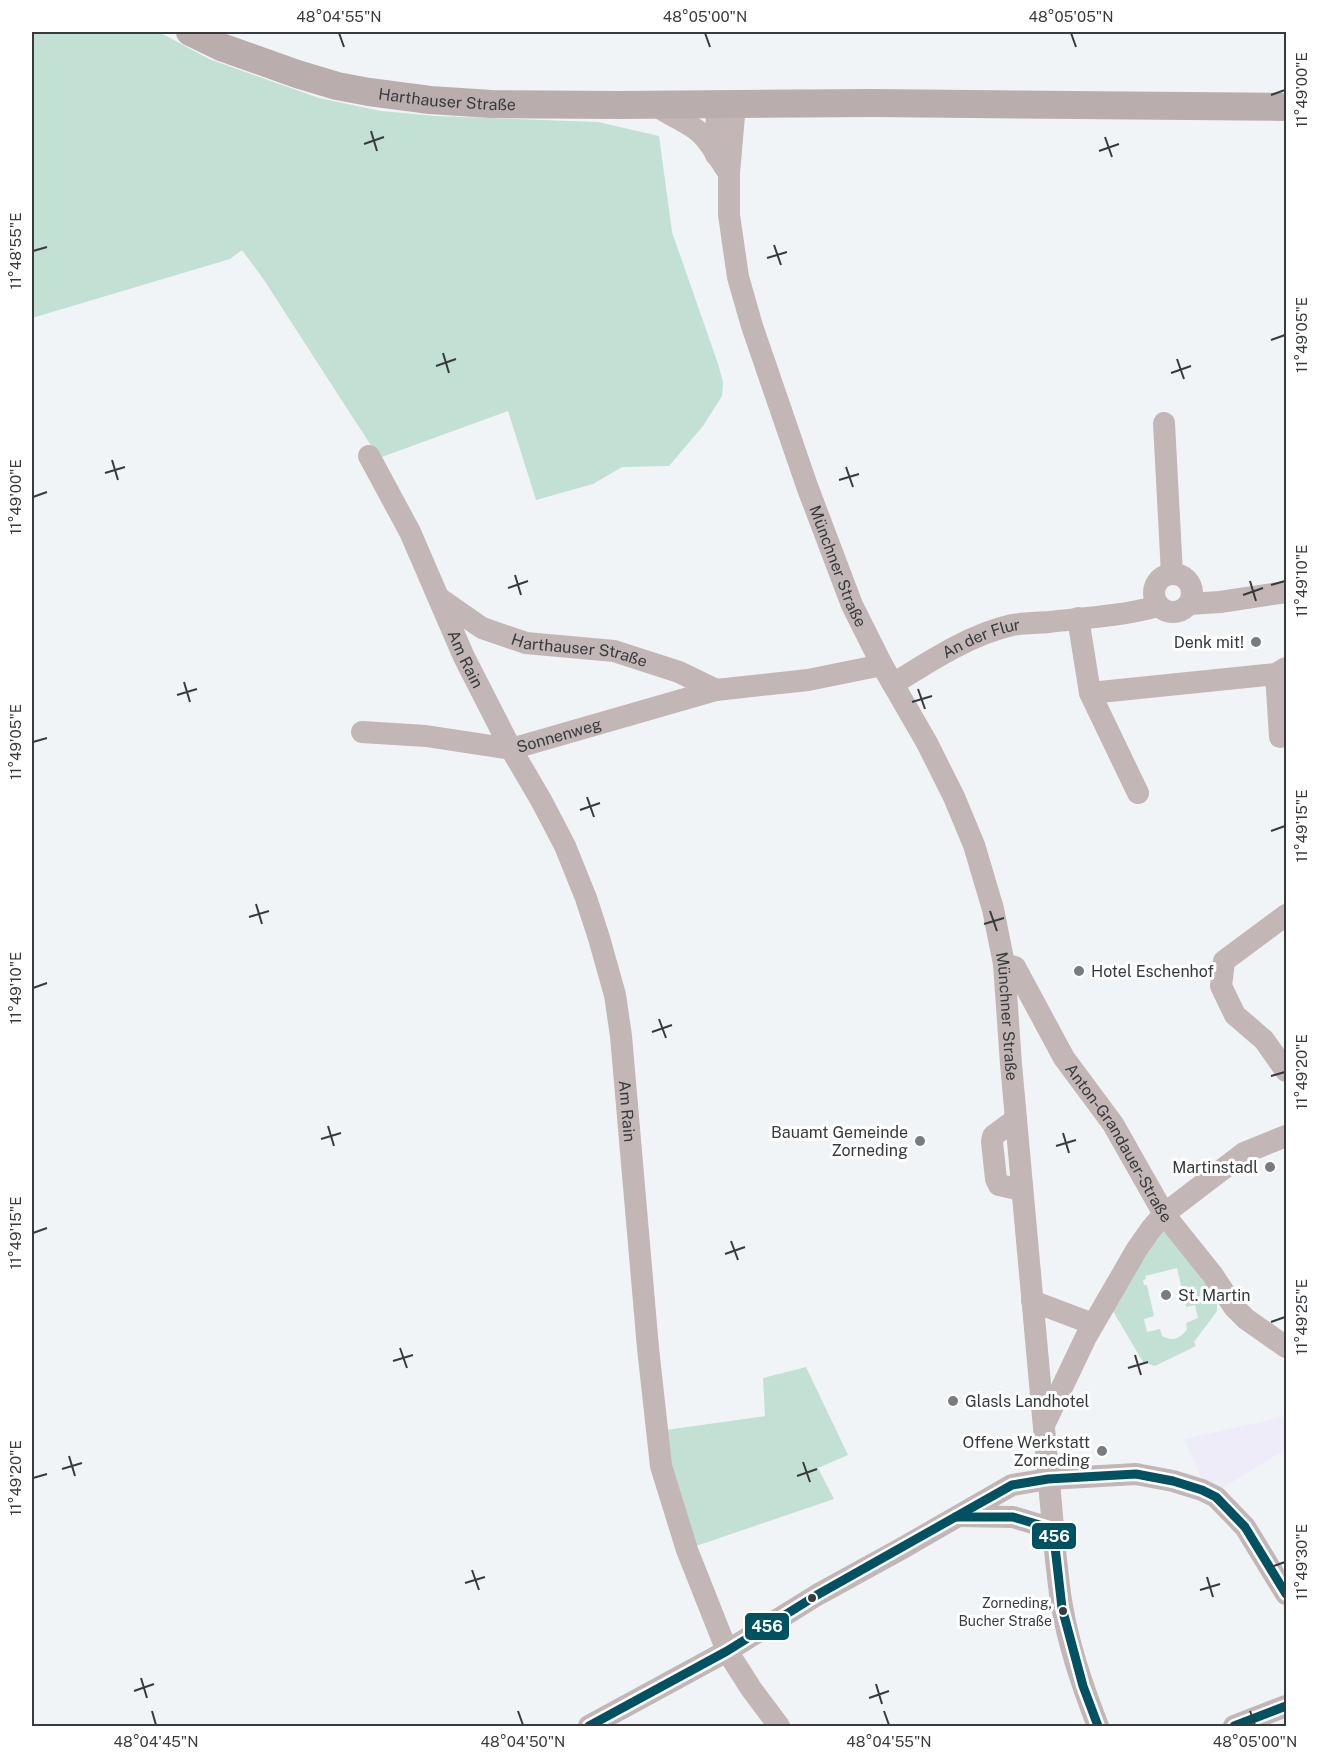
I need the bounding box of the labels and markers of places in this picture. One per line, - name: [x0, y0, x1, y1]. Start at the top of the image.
- place label: Denk mit!: [1174, 633, 1244, 652]
- marker: Denk mit!: [1249, 635, 1263, 649]
- place label: Hotel Eschenhof: [1091, 962, 1214, 981]
- marker: Hotel Eschenhof: [1072, 964, 1086, 978]
- place label: Bauamt Gemeinde Zorneding: [771, 1123, 908, 1160]
- marker: Bauamt Gemeinde Zorneding: [913, 1134, 927, 1148]
- place label: Martinstadl: [1172, 1158, 1258, 1177]
- marker: Martinstadl: [1263, 1160, 1277, 1174]
- place label: St. Martin: [1178, 1286, 1251, 1305]
- marker: St. Martin: [1159, 1288, 1173, 1302]
- place label: Glasls Landhotel: [965, 1392, 1090, 1411]
- marker: Glasls Landhotel: [946, 1394, 960, 1408]
- place label: Offene Werkstatt Zorneding: [962, 1433, 1090, 1470]
- marker: Offene Werkstatt Zorneding: [1095, 1444, 1109, 1458]
- unlabelled marker: [806, 1592, 818, 1604]
- place label: Zorneding, Bucher Straße: [958, 1595, 1052, 1629]
- marker: Zorneding, Bucher Straße: [1057, 1605, 1069, 1617]

